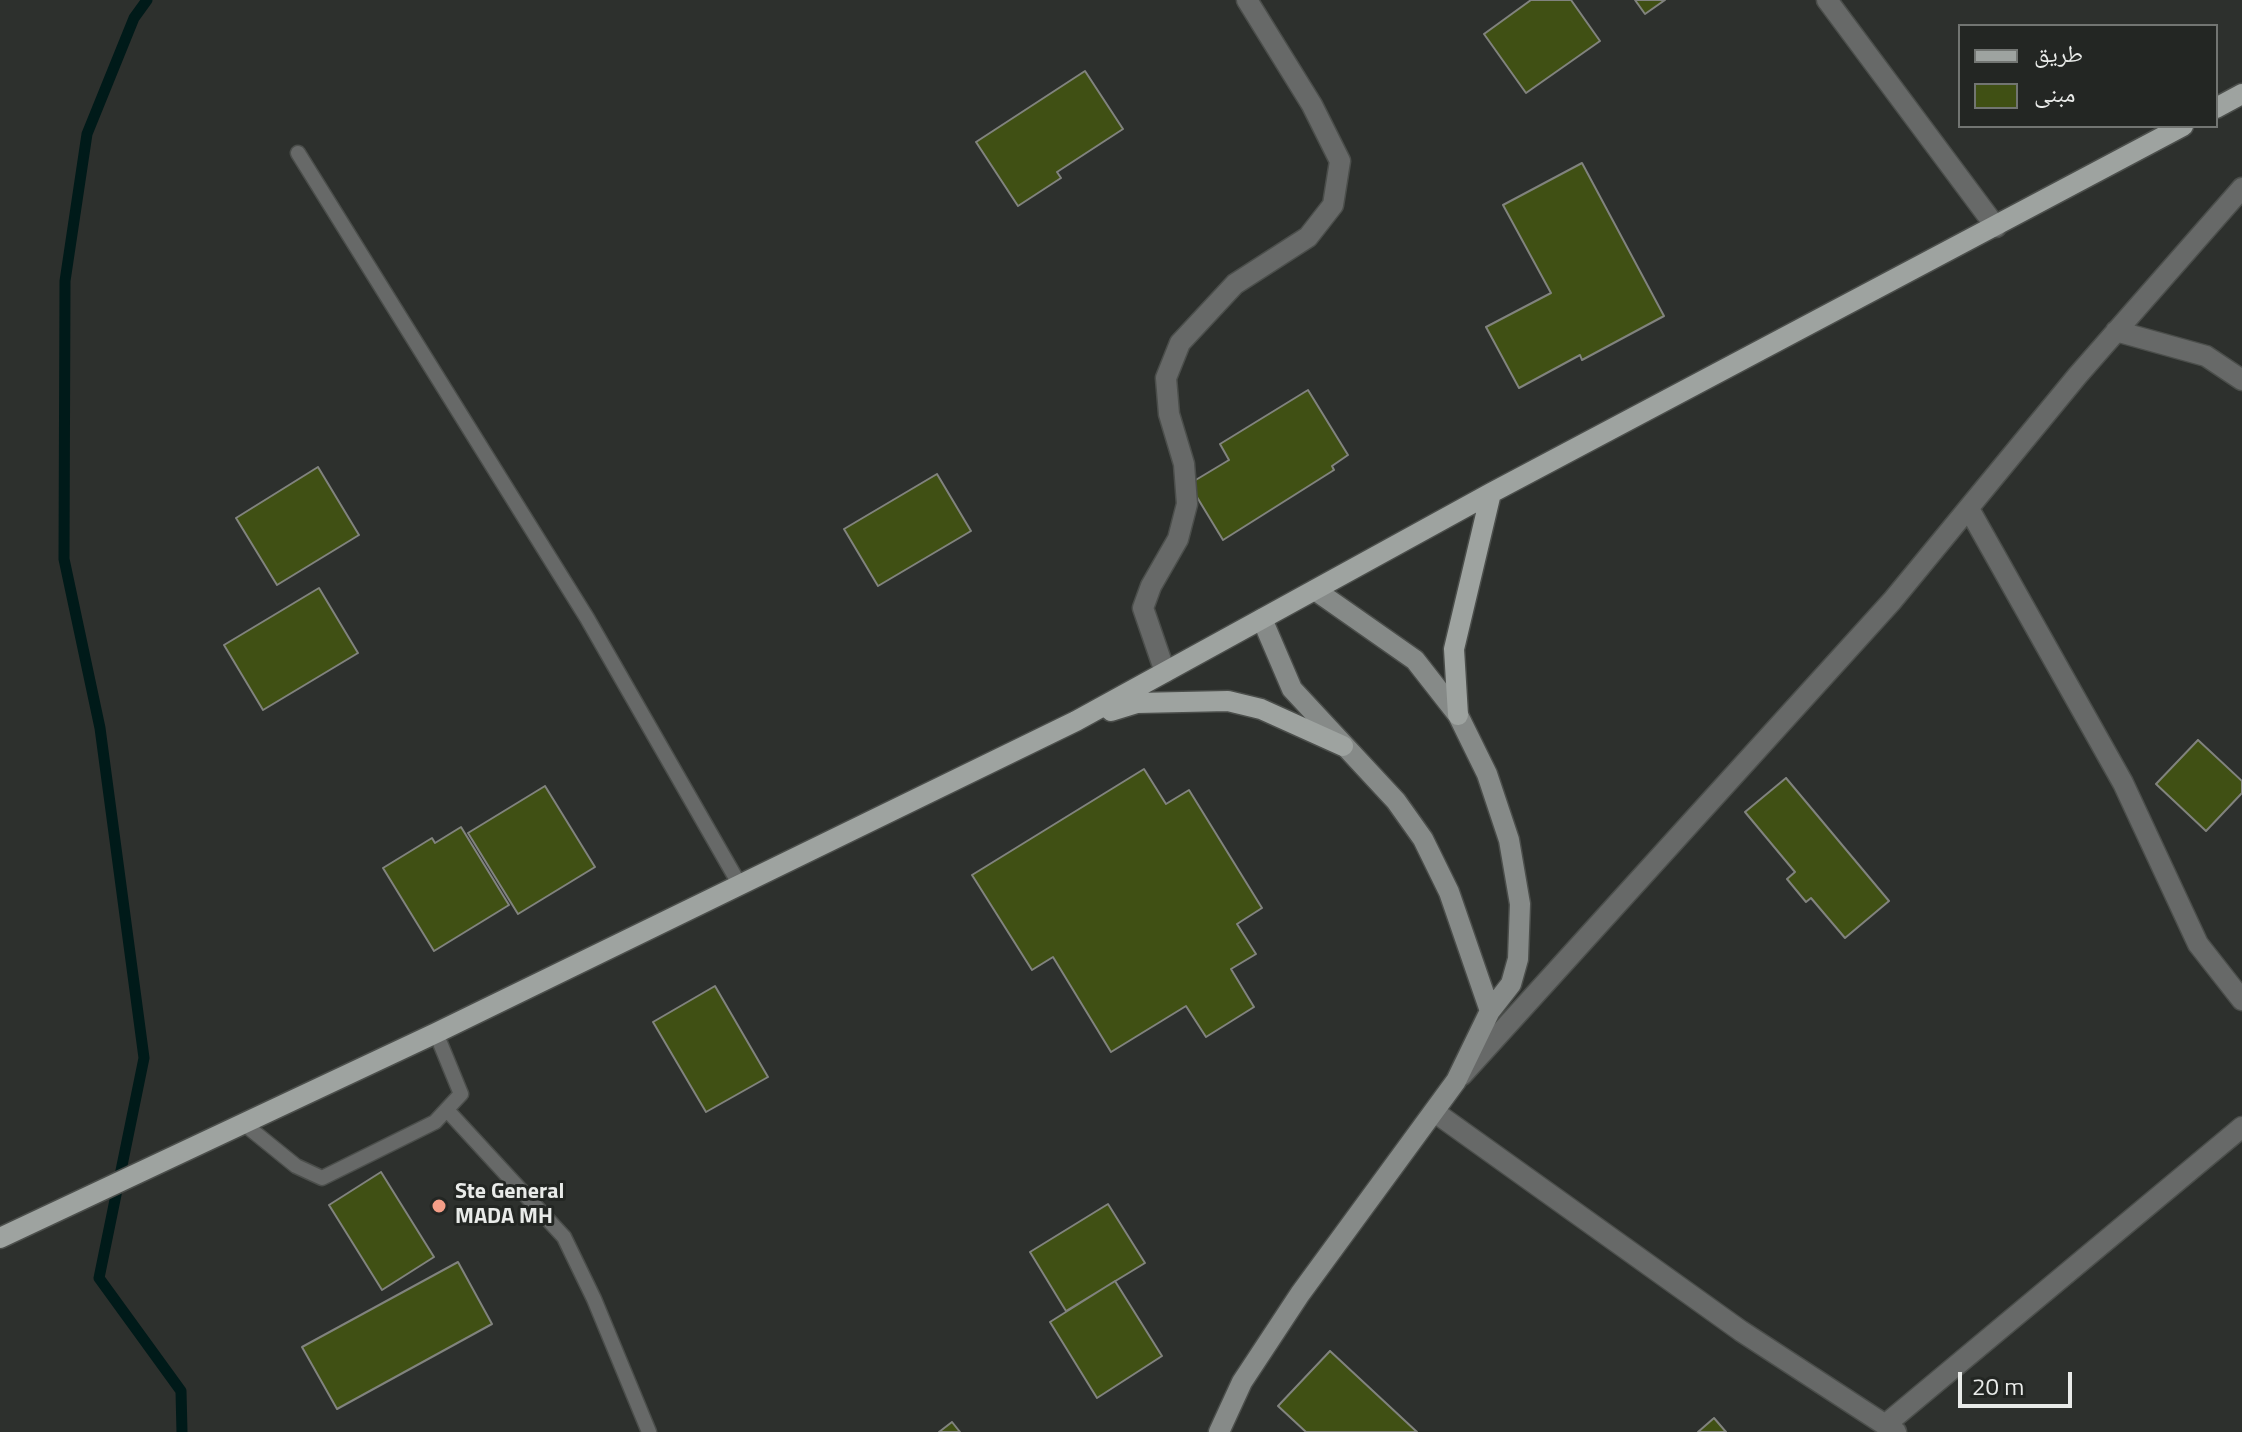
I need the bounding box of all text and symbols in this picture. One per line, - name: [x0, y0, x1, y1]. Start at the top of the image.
- legend: [1958, 24, 2218, 128]
- text: طريق: [2034, 35, 2083, 71]
- text: مبنى: [2034, 75, 2075, 111]
- place label: Ste General MADA MH: [455, 1180, 564, 1232]
- marker: Ste General MADA MH: [430, 1197, 448, 1215]
- scale bar: [1962, 1356, 2076, 1406]
- text: 20 m: [1972, 1368, 2024, 1404]

